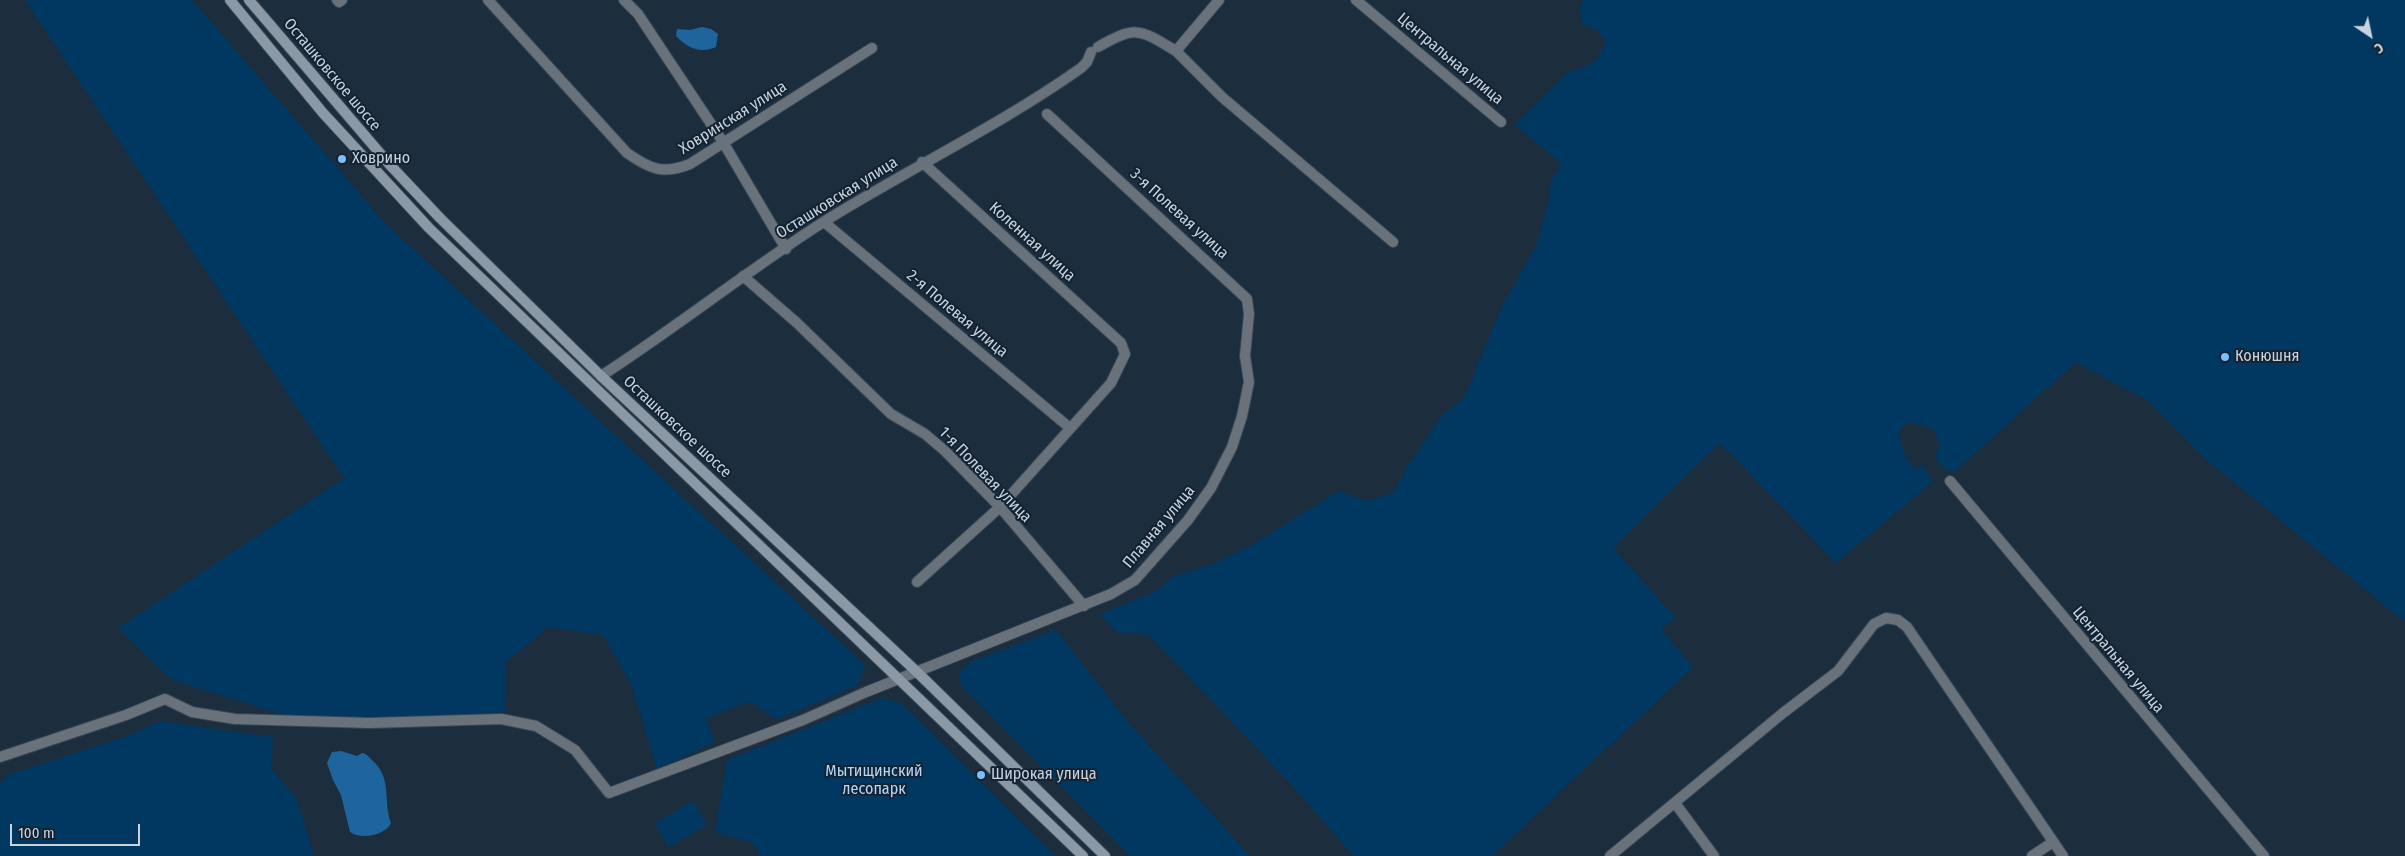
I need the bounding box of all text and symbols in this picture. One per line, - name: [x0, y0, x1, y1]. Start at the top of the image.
- street label: Центральная улица: [1393, 9, 1507, 109]
- north arrow: [2345, 10, 2395, 60]
- street label: Осташковское шоссе: [279, 15, 385, 135]
- text: С: [2371, 39, 2386, 57]
- street label: Ховринская улица: [676, 77, 790, 159]
- place label: Ховрино: [352, 149, 410, 169]
- marker: Ховрино: [336, 153, 348, 165]
- street label: Осташковская улица: [773, 153, 901, 243]
- street label: 3-я Полевая улица: [1126, 165, 1232, 263]
- street label: Коленная улица: [985, 198, 1079, 286]
- street label: 2-я Полевая улица: [903, 266, 1011, 362]
- place label: Конюшня: [2235, 347, 2300, 367]
- marker: Конюшня: [2219, 351, 2231, 363]
- street label: Осташковское шоссе: [619, 372, 735, 482]
- street label: 1-я Полевая улица: [935, 423, 1035, 527]
- street label: Плавная улица: [1119, 482, 1199, 572]
- street label: Центральная улица: [2068, 603, 2168, 717]
- park label: Мытищинский лесопарк: [825, 762, 923, 800]
- place label: Широкая улица: [991, 765, 1097, 785]
- marker: Широкая улица: [975, 769, 987, 781]
- scale bar: [12, 814, 142, 846]
- text: 100 m: [18, 824, 55, 842]

